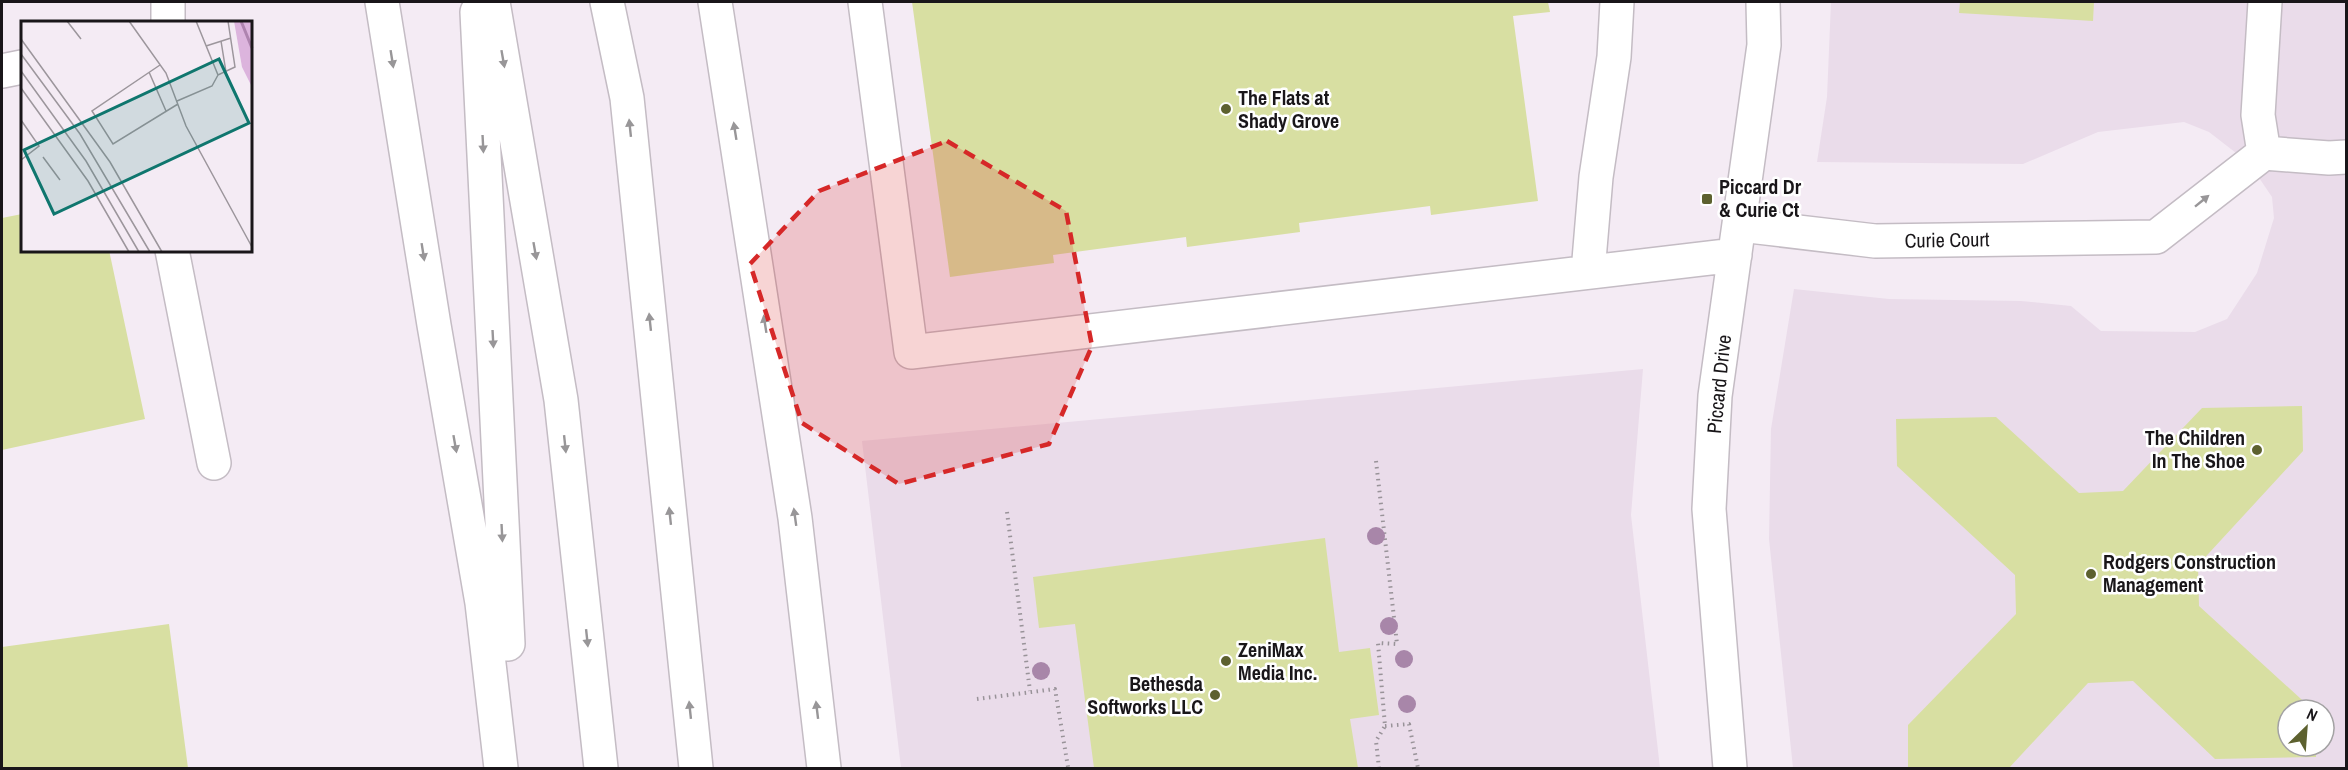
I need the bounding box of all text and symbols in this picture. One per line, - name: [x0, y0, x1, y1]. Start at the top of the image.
- inset map: [21, 21, 252, 252]
- one-way arrow: [387, 50, 396, 69]
- one-way arrow: [498, 50, 507, 69]
- place label: The Flats at Shady Grove: [1238, 84, 1339, 134]
- marker: The Flats at Shady Grove: [1219, 102, 1233, 116]
- one-way arrow: [625, 119, 635, 138]
- one-way arrow: [730, 122, 739, 141]
- one-way arrow: [479, 134, 488, 153]
- place label: Piccard Dr & Curie Ct: [1719, 173, 1802, 223]
- marker: Piccard Dr & Curie Ct: [1700, 192, 1714, 206]
- one-way arrow: [2194, 195, 2209, 207]
- street label: Curie Court: [1904, 225, 1990, 254]
- one-way arrow: [418, 242, 427, 261]
- one-way arrow: [531, 242, 540, 261]
- one-way arrow: [645, 313, 655, 332]
- one-way arrow: [760, 314, 769, 333]
- one-way arrow: [488, 329, 497, 348]
- street label: Piccard Drive: [1700, 333, 1737, 435]
- place label: The Children In The Shoe: [2145, 424, 2245, 474]
- one-way arrow: [451, 435, 460, 454]
- one-way arrow: [561, 435, 570, 454]
- marker: The Children In The Shoe: [2250, 443, 2264, 457]
- one-way arrow: [665, 507, 675, 526]
- one-way arrow: [790, 507, 799, 526]
- one-way arrow: [498, 524, 507, 543]
- place label: Rodgers Construction Management: [2103, 548, 2276, 598]
- marker: Rodgers Construction Management: [2084, 567, 2098, 581]
- one-way arrow: [582, 628, 591, 647]
- place label: ZeniMax Media Inc.: [1238, 636, 1317, 686]
- marker: ZeniMax Media Inc.: [1219, 654, 1233, 668]
- place label: Bethesda Softworks LLC: [1087, 670, 1203, 720]
- marker: Bethesda Softworks LLC: [1208, 688, 1222, 702]
- north arrow: [2276, 698, 2336, 758]
- one-way arrow: [685, 701, 695, 720]
- one-way arrow: [813, 701, 822, 720]
- text: N: [2303, 702, 2321, 726]

